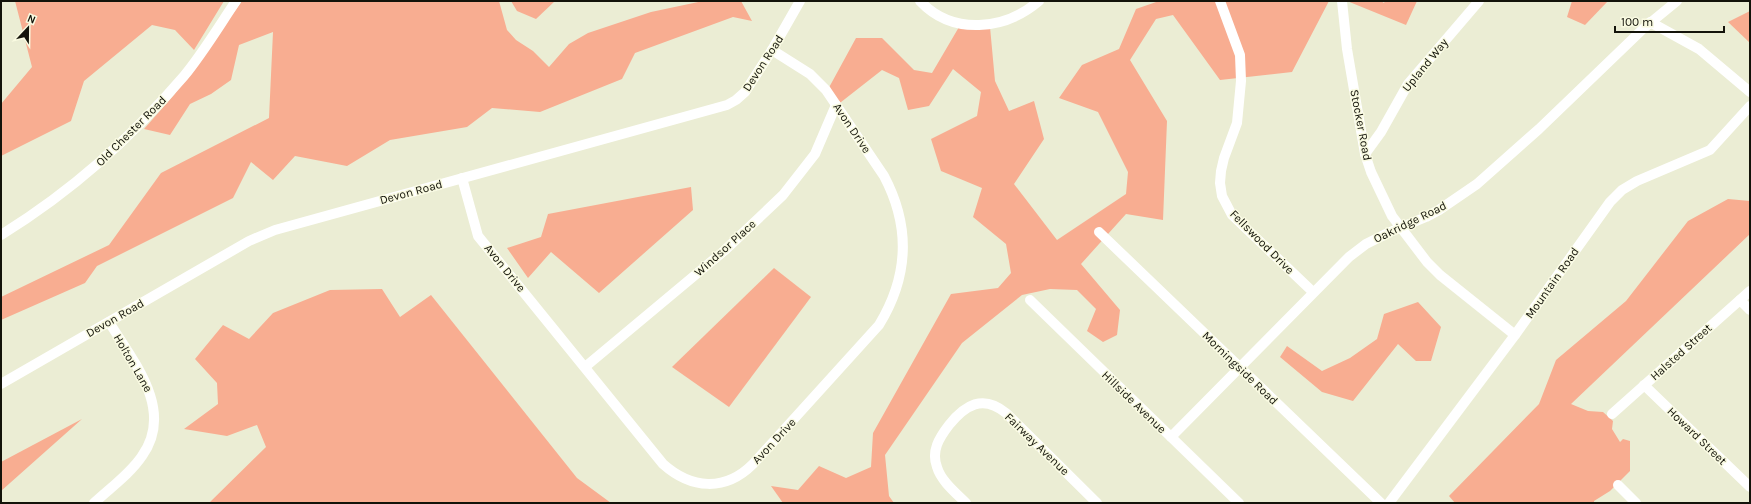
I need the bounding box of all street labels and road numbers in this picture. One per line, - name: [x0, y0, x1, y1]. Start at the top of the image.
- street label: Devon Road: [740, 32, 786, 94]
- street label: Upland Way: [1399, 35, 1451, 94]
- street label: Stocker Road: [1347, 88, 1375, 162]
- street label: Old Chester Road: [93, 93, 169, 169]
- street label: Avon Drive: [830, 100, 874, 156]
- street label: Devon Road: [378, 177, 444, 207]
- street label: Oakridge Road: [1371, 198, 1449, 246]
- street label: Fellswood Drive: [1227, 207, 1297, 277]
- street label: Windsor Place: [691, 217, 759, 279]
- street label: Avon Drive: [482, 241, 528, 295]
- street label: Mountain Road: [1522, 245, 1582, 321]
- street label: Devon Road: [84, 296, 146, 340]
- street label: Halsted Street: [1647, 320, 1715, 383]
- street label: Morningside Road: [1199, 328, 1281, 408]
- street label: Holton Lane: [111, 331, 155, 395]
- street label: Hillside Avenue: [1099, 368, 1169, 436]
- street label: Howard Street: [1664, 404, 1730, 468]
- street label: Fairway Avenue: [1002, 410, 1072, 478]
- street label: Avon Drive: [749, 415, 799, 467]

